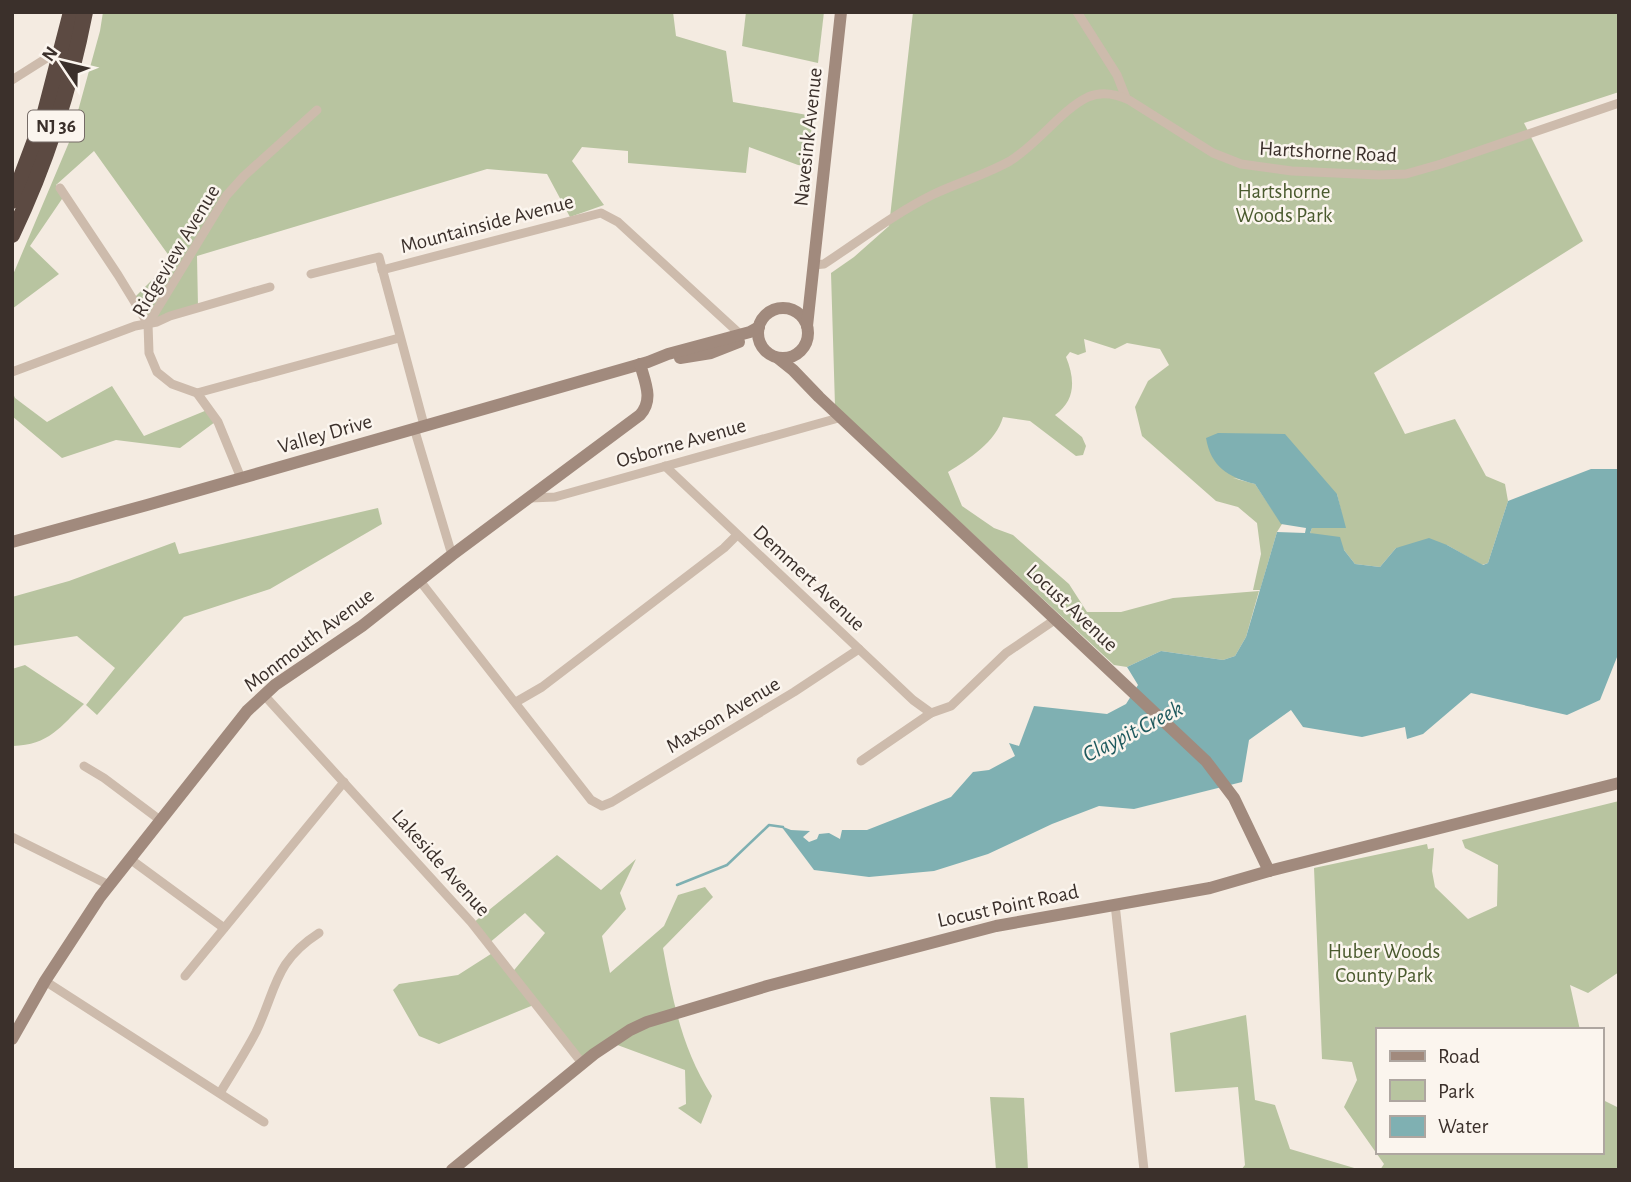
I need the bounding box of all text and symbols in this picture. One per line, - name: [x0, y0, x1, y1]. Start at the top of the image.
- north arrow: [28, 28, 98, 98]
- text: N: [39, 43, 62, 65]
- street label: Navesink Avenue: [790, 66, 826, 208]
- road number: NJ 36: [28, 110, 84, 142]
- street label: Hartshorne Road: [1258, 138, 1398, 166]
- street label: Ridgeview Avenue: [128, 181, 224, 321]
- park label: Hartshorne Woods Park: [1236, 181, 1333, 226]
- street label: Mountainside Avenue: [398, 191, 576, 257]
- street label: Valley Drive: [276, 411, 374, 457]
- street label: Osborne Avenue: [614, 414, 748, 472]
- street label: Demmert Avenue: [749, 521, 869, 635]
- street label: Locust Avenue: [1022, 561, 1122, 655]
- street label: Monmouth Avenue: [240, 584, 378, 696]
- street label: Maxson Avenue: [662, 673, 784, 757]
- water label: Claypit Creek: [1079, 697, 1187, 767]
- street label: Lakeside Avenue: [388, 806, 494, 920]
- street label: Locust Point Road: [936, 881, 1081, 931]
- park label: Huber Woods County Park: [1328, 941, 1440, 986]
- legend: [1376, 1028, 1603, 1154]
- text: Road: [1438, 1046, 1480, 1067]
- text: Park: [1438, 1081, 1475, 1102]
- text: Water: [1438, 1116, 1488, 1137]

